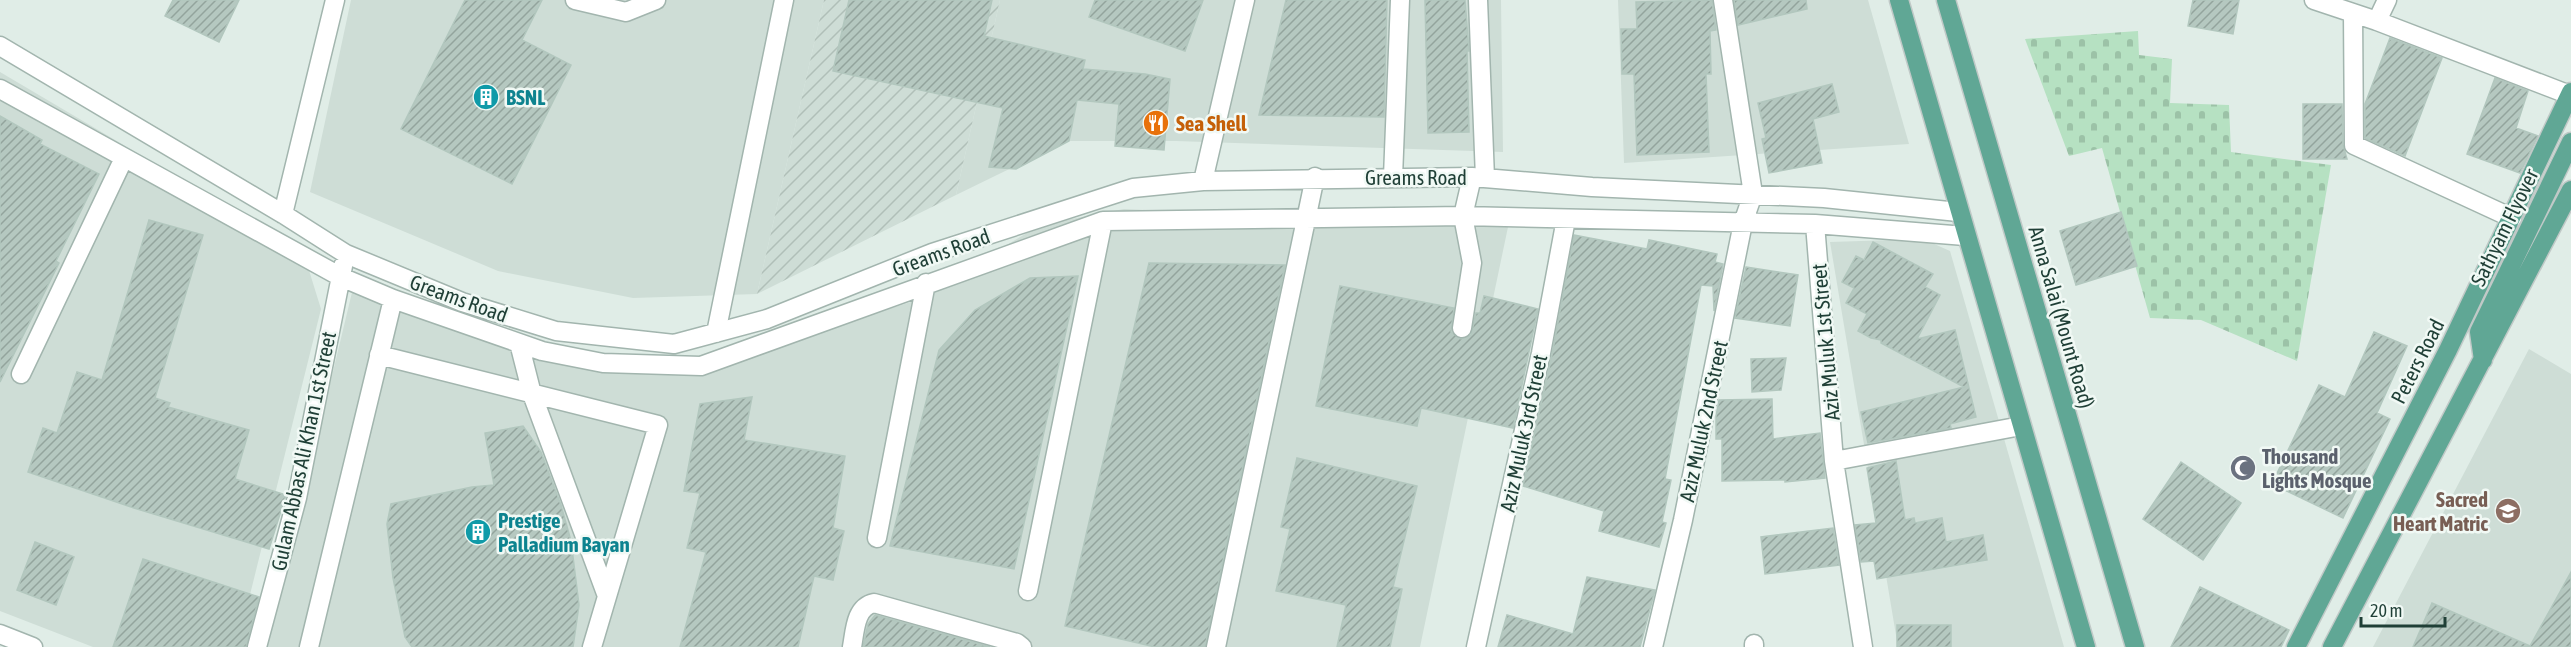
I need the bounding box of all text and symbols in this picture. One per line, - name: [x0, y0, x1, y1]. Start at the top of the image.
- building icon: BSNL: [471, 82, 501, 112]
- place label: BSNL: [506, 85, 545, 109]
- restaurant icon: Sea Shell: [1141, 108, 1171, 138]
- place label: Sea Shell: [1176, 111, 1247, 135]
- street label: Sathyam Flyover: [2465, 164, 2543, 289]
- street label: Greams Road: [1365, 165, 1467, 189]
- street label: Greams Road: [889, 223, 993, 281]
- street label: Anna Salai (Mount Road): [2025, 223, 2099, 411]
- street label: Aziz Muluk 1st Street: [1806, 263, 1844, 421]
- street label: Greams Road: [407, 269, 511, 327]
- street label: Peters Road: [2386, 315, 2448, 407]
- street label: Gulam Abbas Ali Khan 1st Street: [266, 329, 340, 573]
- street label: Aziz Muluk 2nd Street: [1674, 338, 1732, 504]
- street label: Aziz Muluk 3rd Street: [1495, 352, 1551, 514]
- place label: Thousand Lights Mosque: [2262, 444, 2372, 492]
- mosque icon: Thousand Lights Mosque: [2228, 453, 2258, 483]
- place label: Sacred Heart Matric: [2393, 487, 2488, 535]
- school or university icon: Sacred Heart Matric: [2493, 496, 2523, 526]
- place label: Prestige Palladium Bayan: [498, 508, 630, 556]
- building icon: Prestige Palladium Bayan: [463, 517, 493, 547]
- scale bar: [2361, 590, 2445, 628]
- text: 20 m: [2370, 600, 2402, 621]

